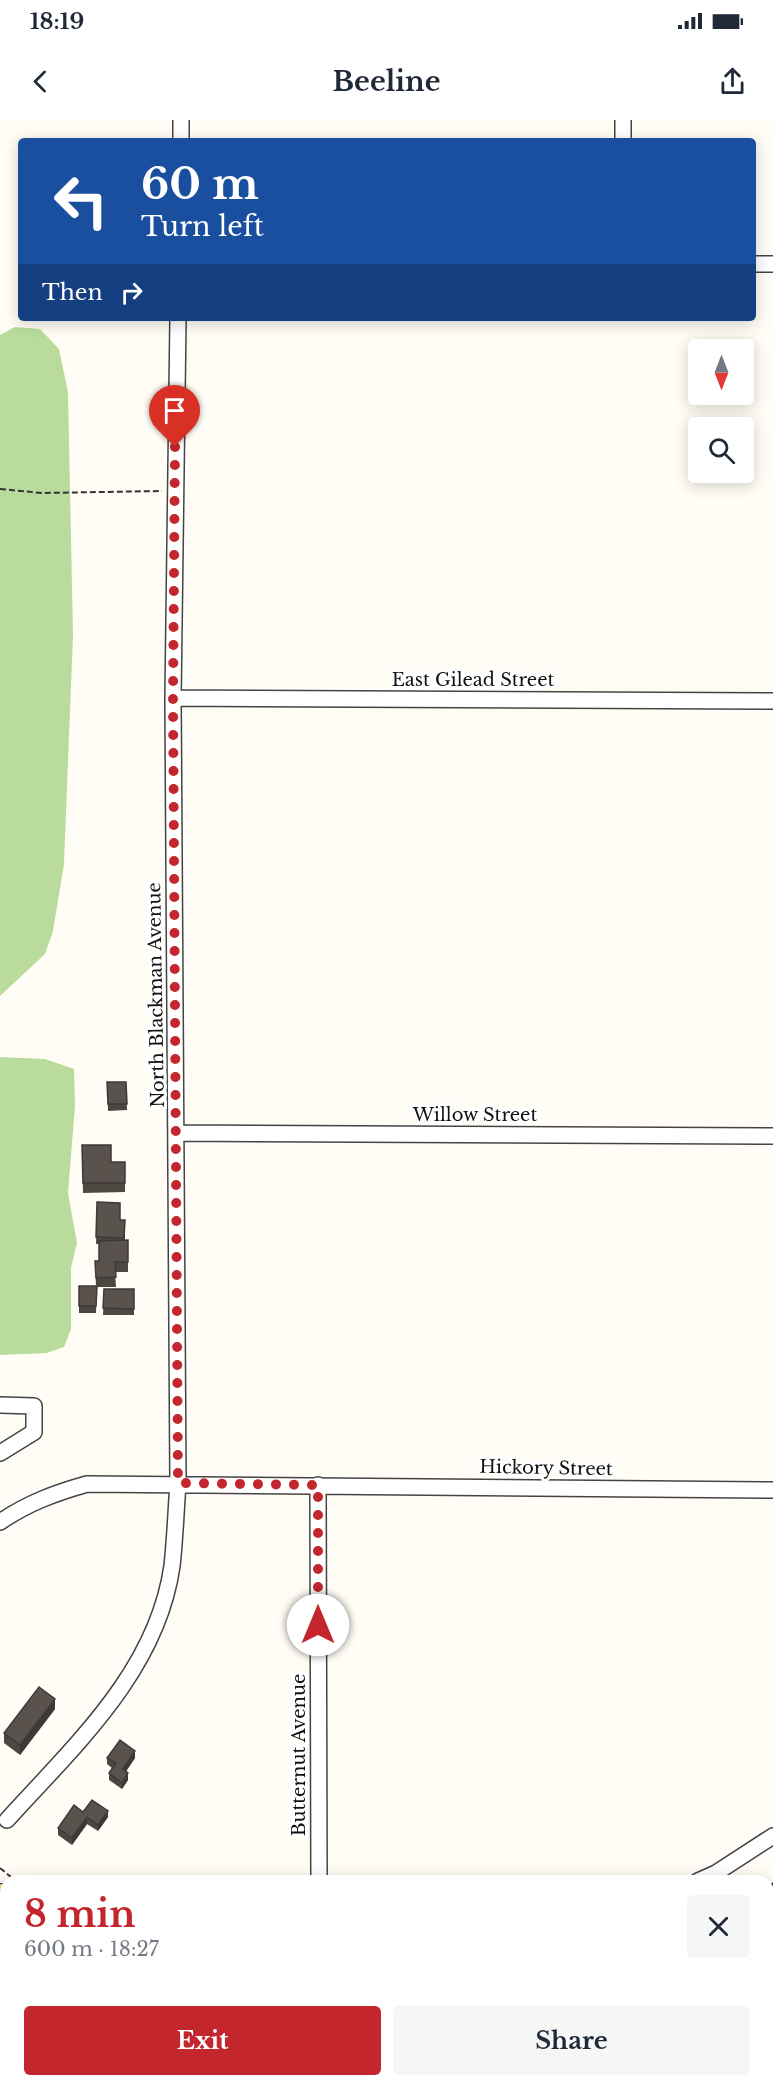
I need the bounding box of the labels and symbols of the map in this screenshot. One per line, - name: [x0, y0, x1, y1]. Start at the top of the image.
- north arrow: [688, 339, 754, 405]
- pin: [149, 385, 200, 447]
- street label: East Gilead Street: [392, 669, 554, 691]
- street label: North Blackman Avenue: [143, 882, 169, 1108]
- street label: Willow Street: [412, 1104, 537, 1126]
- street label: Hickory Street: [479, 1456, 613, 1480]
- position arrow: [286, 1593, 350, 1657]
- street label: Butternut Avenue: [288, 1674, 310, 1836]

